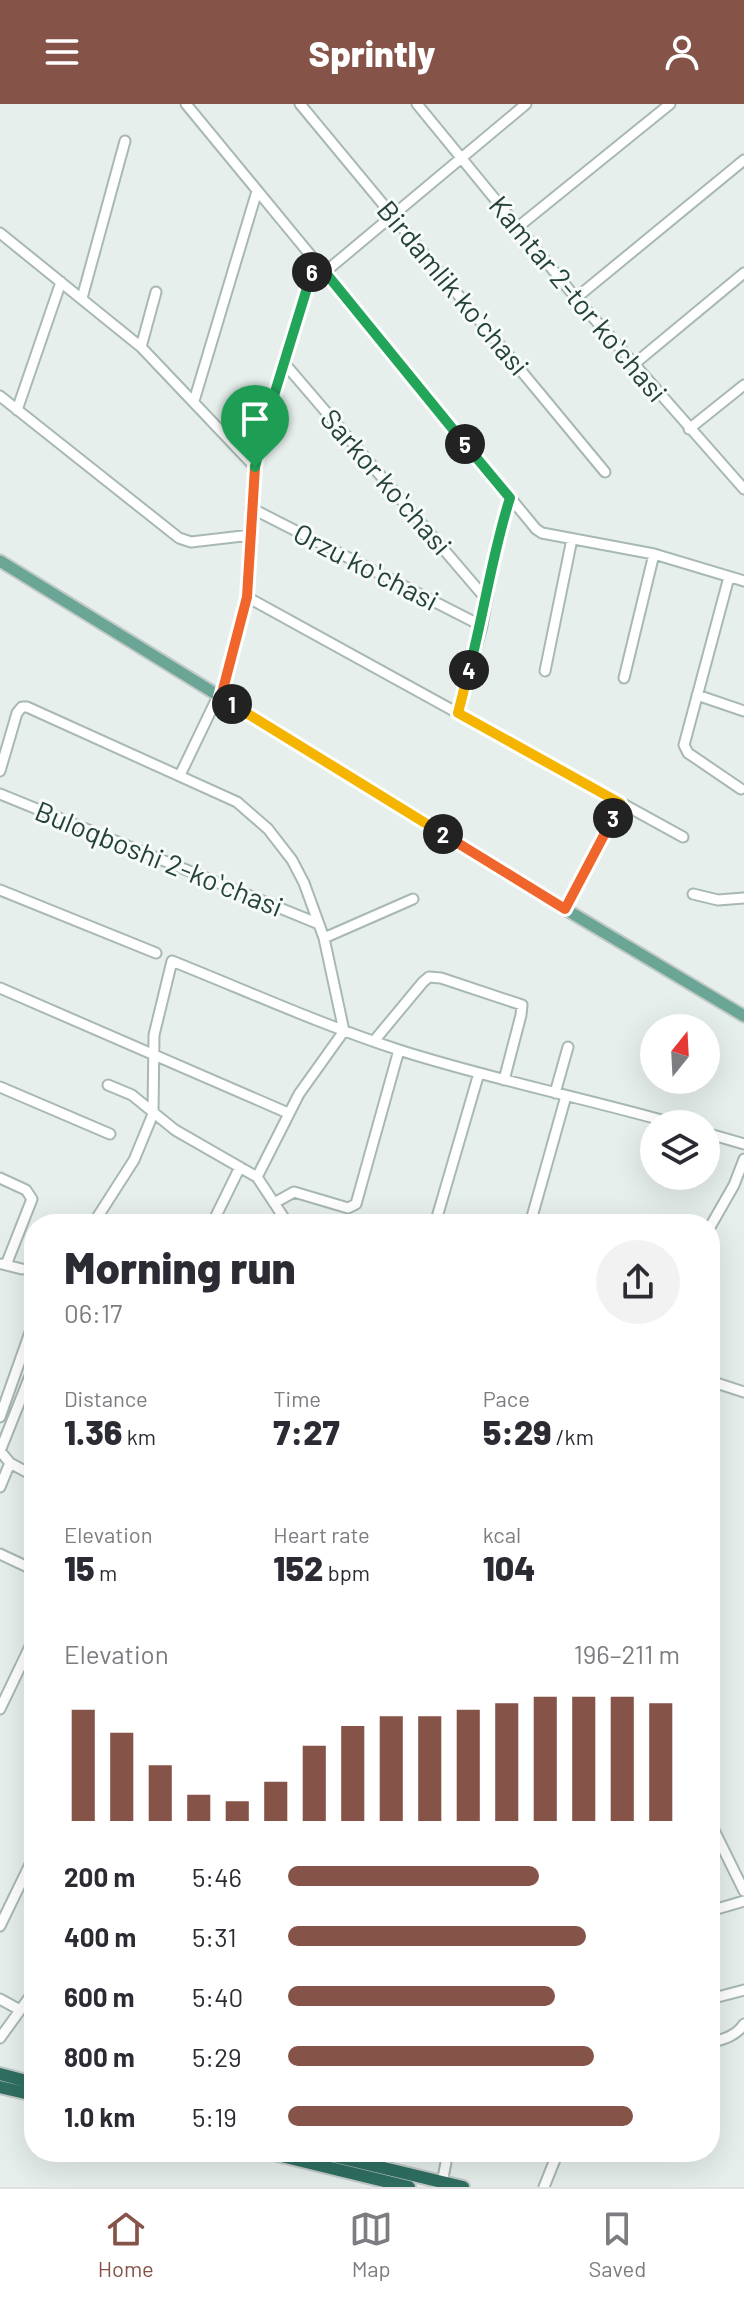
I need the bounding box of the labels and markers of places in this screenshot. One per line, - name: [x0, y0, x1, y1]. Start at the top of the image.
- pin: 6: [292, 252, 332, 292]
- pin: [221, 385, 289, 467]
- pin: 5: [445, 424, 485, 464]
- pin: 4: [449, 650, 489, 690]
- pin: 1: [212, 684, 252, 724]
- pin: 3: [593, 798, 633, 838]
- pin: 2: [423, 814, 463, 854]

